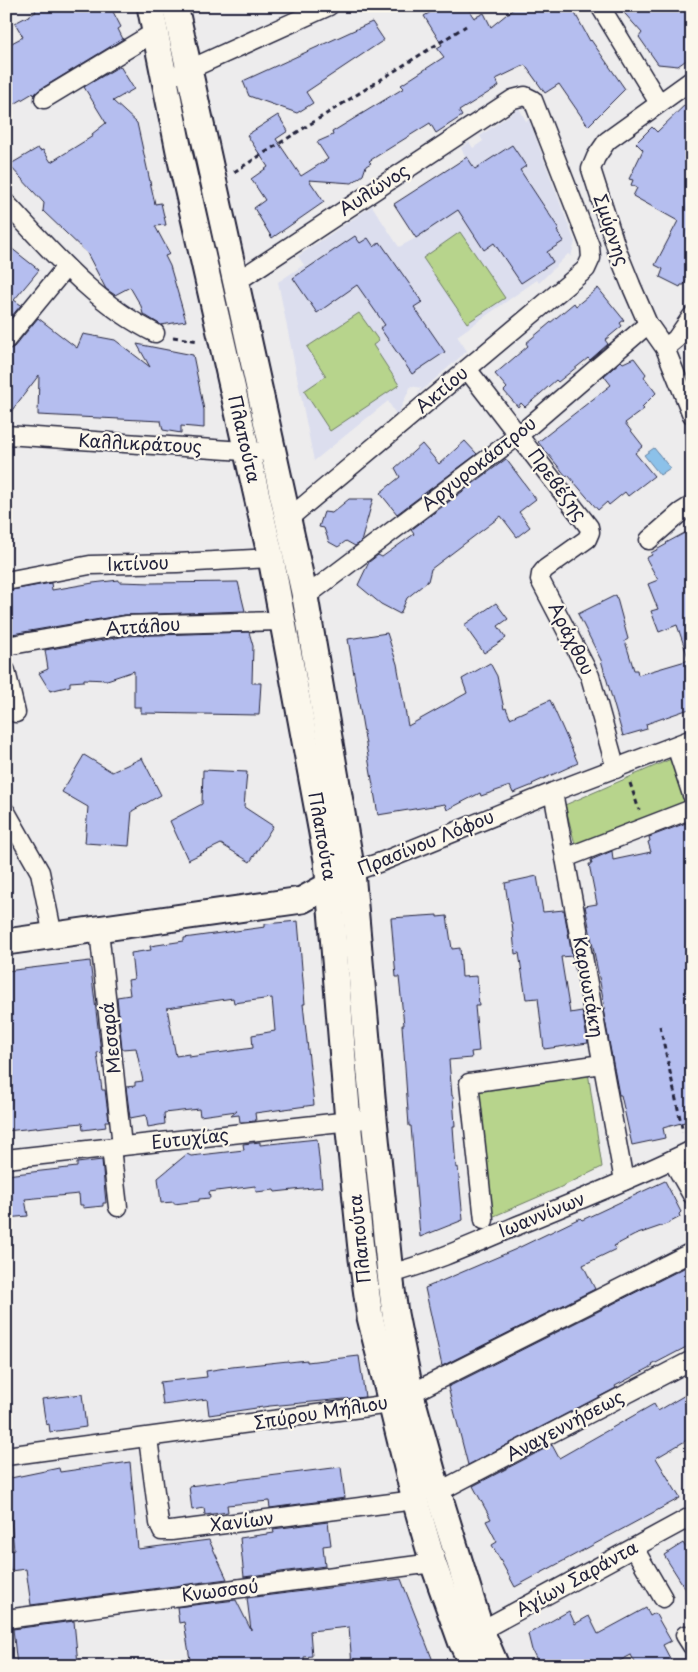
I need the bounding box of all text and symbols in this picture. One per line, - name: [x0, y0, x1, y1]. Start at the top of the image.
- street label: Αυλώνος: [333, 156, 413, 221]
- street label: Σμύρνης: [588, 190, 637, 269]
- street label: Ακτίου: [409, 359, 473, 419]
- street label: Πλαπούτα: [222, 392, 269, 486]
- street label: Αργυροκάστρου: [415, 409, 541, 516]
- street label: Καλλικράτους: [78, 426, 203, 459]
- street label: Πρεβέζης: [522, 442, 594, 526]
- street label: Ικτίνου: [107, 548, 169, 577]
- street label: Αράχθου: [543, 597, 602, 679]
- street label: Αττάλου: [105, 609, 181, 642]
- street label: Πλαπούτα: [302, 789, 345, 883]
- street label: Πρασίνου Λόφου: [353, 802, 498, 881]
- street label: Καρυωτάκη: [567, 934, 612, 1039]
- street label: Μεσαρά: [92, 1001, 127, 1075]
- street label: Ευτυχίας: [150, 1120, 230, 1155]
- street label: Ιωαννίνων: [494, 1184, 589, 1243]
- street label: Πλαπούτα: [340, 1193, 377, 1285]
- street label: Αναγεννήσεως: [501, 1382, 628, 1467]
- street label: Σπύρου Μήλιου: [252, 1388, 390, 1435]
- street label: Χανίων: [208, 1503, 275, 1538]
- street label: Αγίων Σαράντα: [510, 1533, 642, 1622]
- street label: Κνωσσού: [180, 1571, 260, 1608]

